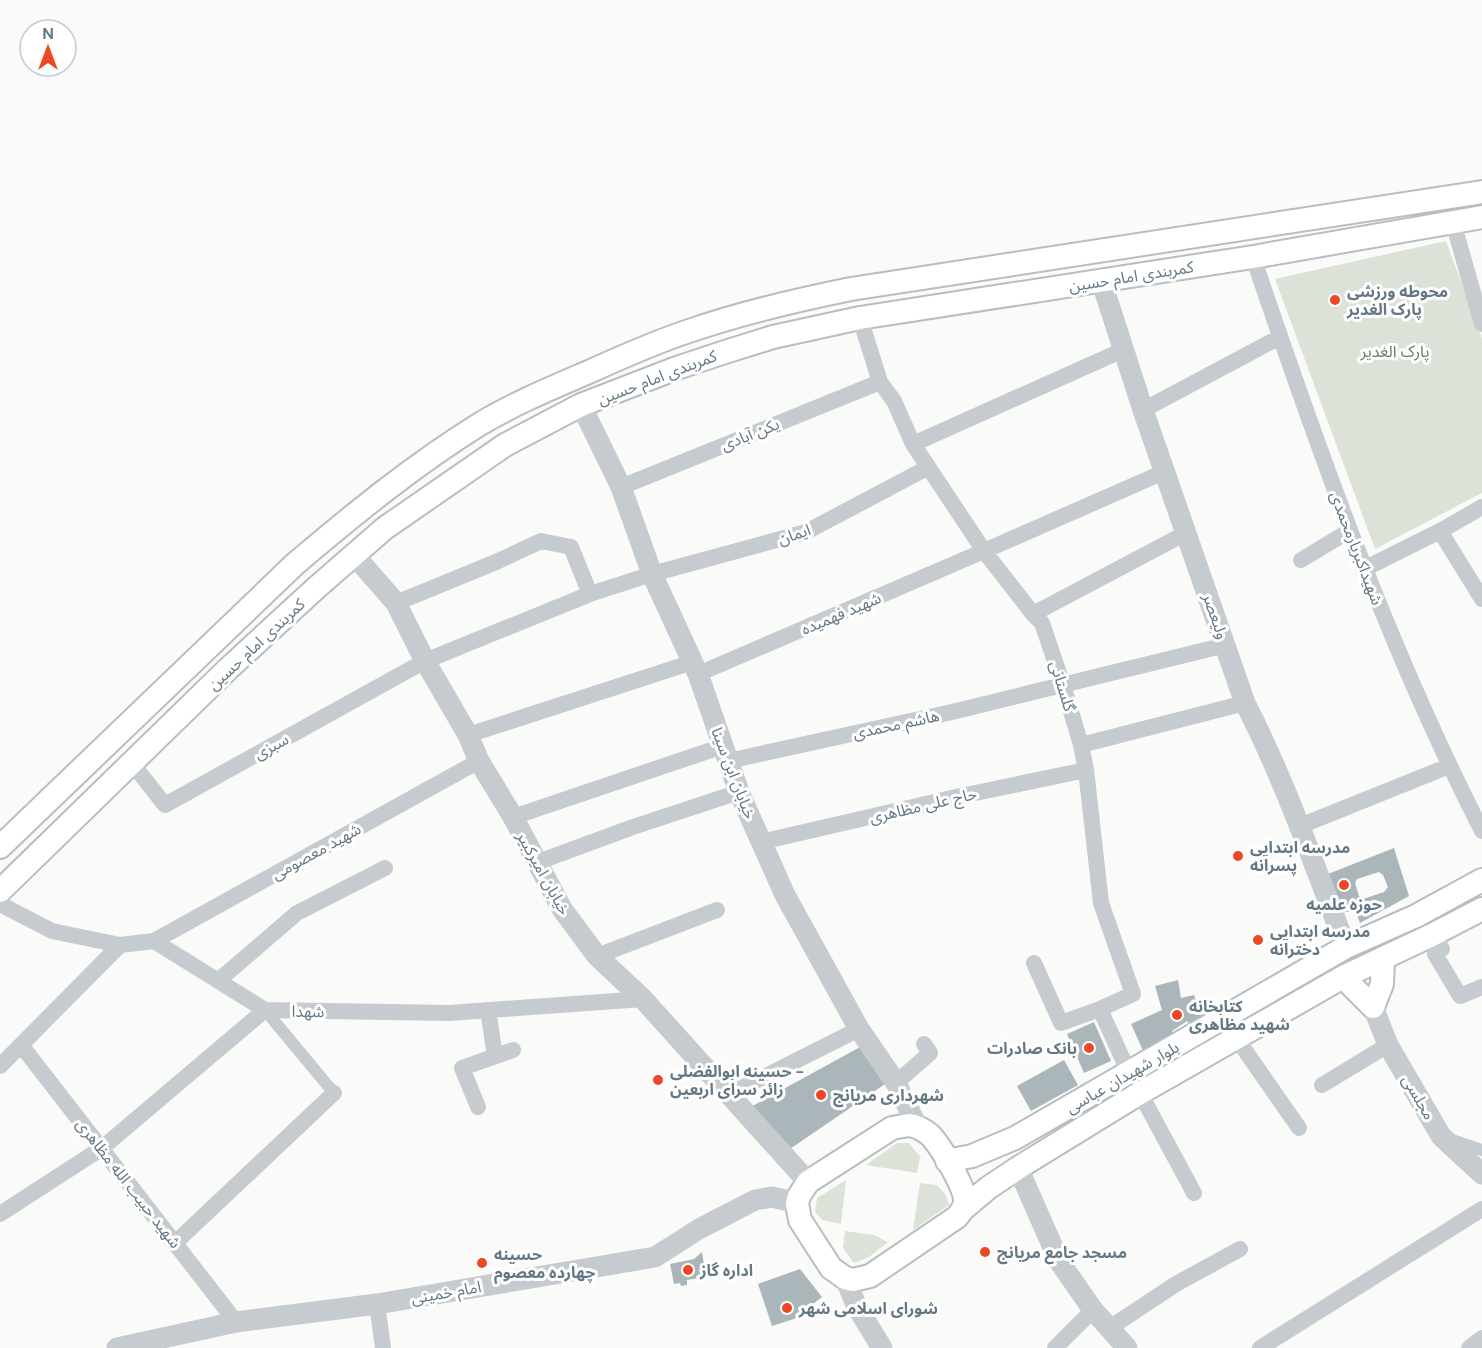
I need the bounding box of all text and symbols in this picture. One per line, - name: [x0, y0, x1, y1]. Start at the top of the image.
- north arrow: [18, 18, 78, 78]
- text: N: [42, 23, 54, 44]
- street label: کمربندی امام حسین: [1067, 256, 1196, 299]
- place label: محوطه ورزشی پارک الغدیر: [1346, 281, 1448, 320]
- marker: محوطه ورزشی پارک الغدیر: [1328, 293, 1342, 307]
- park label: پارک الغدیر: [1360, 341, 1429, 362]
- street label: کمربندی امام حسین: [595, 345, 721, 412]
- street label: یکن آبادی: [718, 413, 783, 456]
- street label: شهیداکبریارمحمدی: [1325, 488, 1388, 608]
- street label: ایمان: [775, 519, 813, 550]
- street label: شهید فهمیده: [798, 587, 884, 640]
- street label: ولیعصر: [1198, 590, 1233, 642]
- street label: کمربندی امام حسین: [203, 593, 311, 696]
- street label: گلستانی: [1045, 658, 1080, 714]
- street label: هاشم محمدی: [851, 705, 942, 746]
- street label: خیابان ابن سینا: [706, 724, 761, 822]
- street label: سبزی: [250, 728, 292, 764]
- street label: حاج علی مظاهری: [867, 783, 979, 830]
- street label: شهید معصومی: [268, 818, 365, 885]
- street label: خیابان امیرکبیر: [511, 827, 575, 919]
- place label: مدرسه ابتدایی پسرانه: [1250, 837, 1350, 876]
- marker: مدرسه ابتدایی پسرانه: [1231, 849, 1245, 863]
- marker: حوزه علمیه: [1337, 878, 1351, 892]
- place label: حوزه علمیه: [1306, 894, 1382, 915]
- place label: مدرسه ابتدایی دخترانه: [1270, 921, 1370, 960]
- marker: مدرسه ابتدایی دخترانه: [1251, 933, 1265, 947]
- place label: کتابخانه شهید مظاهری: [1189, 996, 1290, 1035]
- street label: شهدا: [291, 1001, 325, 1022]
- marker: کتابخانه شهید مظاهری: [1170, 1008, 1184, 1022]
- street label: بلوار شهیدان عباسی: [1062, 1037, 1183, 1118]
- place label: بانک صادرات: [987, 1038, 1077, 1059]
- marker: بانک صادرات: [1082, 1041, 1096, 1055]
- place label: حسینه ابوالفضلی - زائر سرای اربعین: [670, 1061, 804, 1100]
- street label: مجلسی: [1397, 1071, 1440, 1124]
- marker: حسینه ابوالفضلی - زائر سرای اربعین: [651, 1073, 665, 1087]
- place label: شهرداری مریانج: [833, 1085, 944, 1108]
- marker: شهرداری مریانج: [814, 1088, 828, 1102]
- street label: شهید حبیب الله مظاهری: [71, 1114, 186, 1252]
- place label: مسجد جامع مریانج: [997, 1242, 1127, 1265]
- place label: حسینه چهارده معصوم: [494, 1244, 595, 1284]
- marker: مسجد جامع مریانج: [978, 1245, 992, 1259]
- marker: حسینه چهارده معصوم: [475, 1256, 489, 1270]
- place label: اداره گاز: [699, 1260, 753, 1281]
- marker: اداره گاز: [681, 1263, 695, 1277]
- street label: امام خمینی: [409, 1276, 483, 1311]
- place label: شورای اسلامی شهر: [798, 1298, 938, 1319]
- marker: شورای اسلامی شهر: [780, 1301, 794, 1315]

